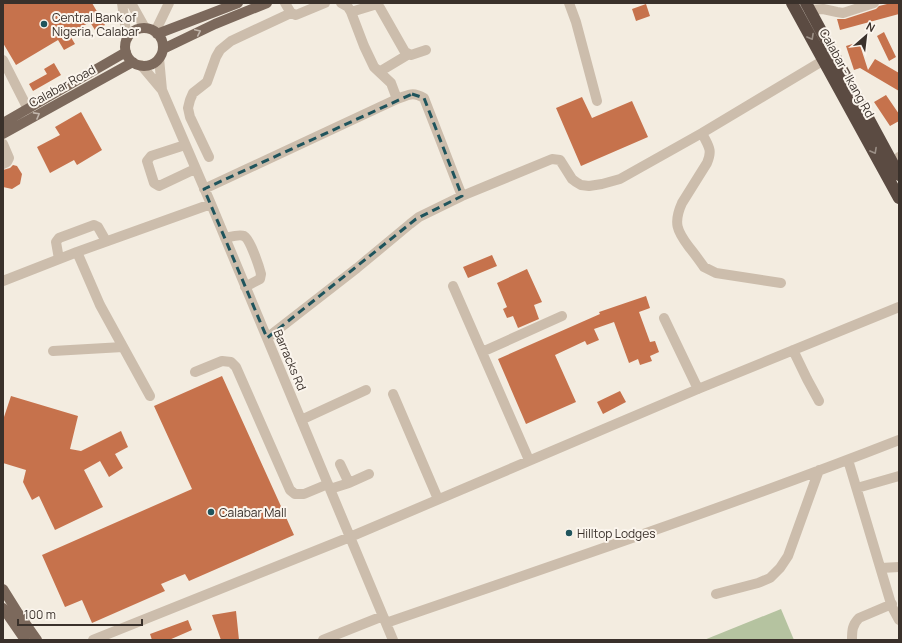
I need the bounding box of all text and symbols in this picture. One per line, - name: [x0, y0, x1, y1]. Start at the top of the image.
- place label: Central Bank of Nigeria, Calabar: [52, 9, 140, 40]
- north arrow: [846, 16, 886, 56]
- text: N: [864, 18, 878, 35]
- marker: Central Bank of Nigeria, Calabar: [39, 19, 49, 29]
- street label: Calabar - Ikang Rd: [815, 25, 879, 121]
- one-way arrow: [193, 29, 201, 37]
- one-way arrow: [807, 33, 814, 40]
- street label: Calabar Road: [26, 61, 98, 111]
- one-way arrow: [33, 112, 40, 119]
- one-way arrow: [869, 147, 876, 154]
- street label: Barracks Rd: [269, 327, 311, 393]
- place label: Calabar Mall: [219, 504, 287, 521]
- marker: Calabar Mall: [206, 507, 216, 517]
- place label: Hilltop Lodges: [577, 525, 656, 542]
- marker: Hilltop Lodges: [564, 528, 574, 538]
- scale bar: [18, 601, 142, 627]
- text: 100 m: [24, 606, 56, 623]

